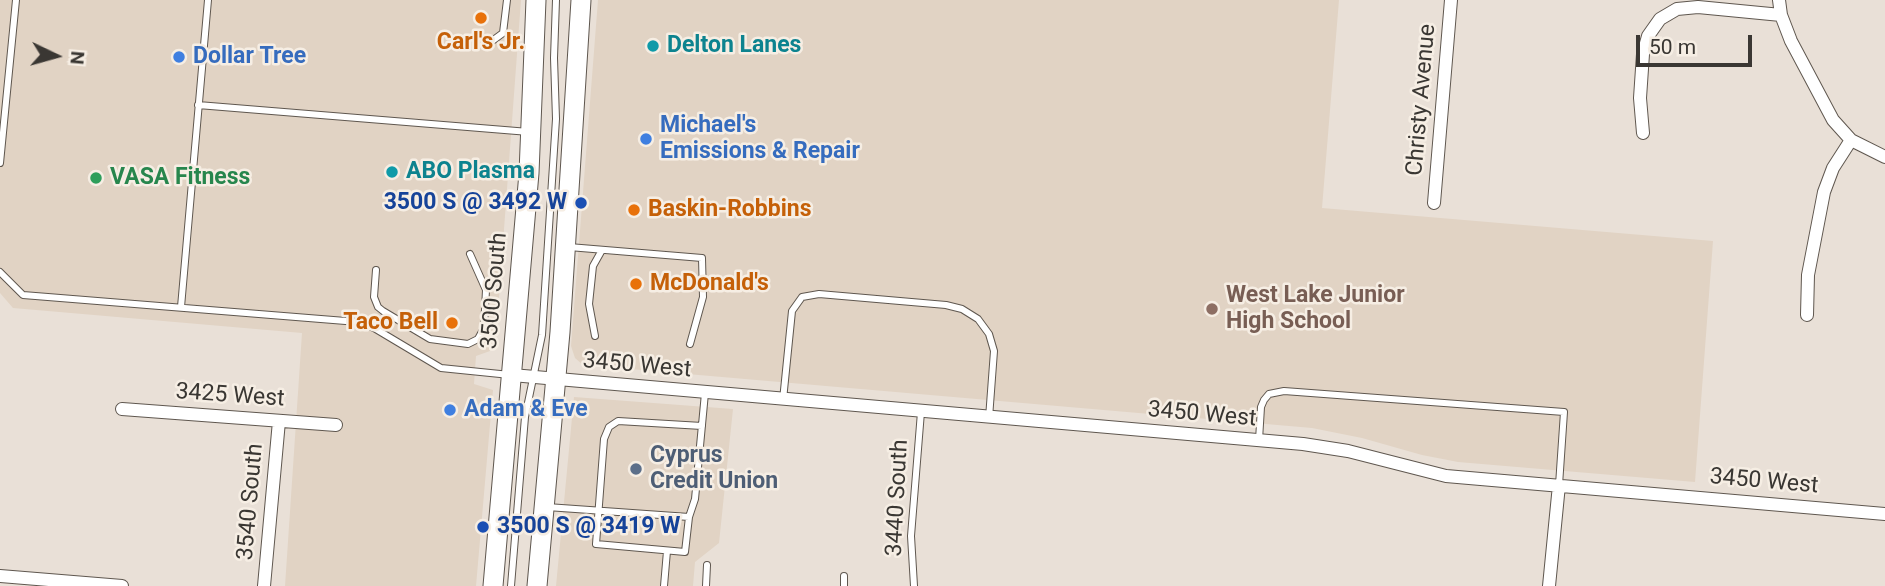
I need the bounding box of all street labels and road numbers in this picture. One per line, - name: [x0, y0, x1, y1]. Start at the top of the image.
- street label: Christy Avenue: [1402, 23, 1442, 177]
- street label: 3500 South: [476, 231, 514, 351]
- street label: 3450 West: [581, 347, 693, 385]
- street label: 3425 West: [175, 378, 285, 414]
- street label: 3450 West: [1146, 396, 1258, 434]
- street label: 3440 South: [881, 439, 915, 557]
- street label: 3540 South: [232, 442, 270, 562]
- street label: 3450 West: [1708, 463, 1820, 501]

